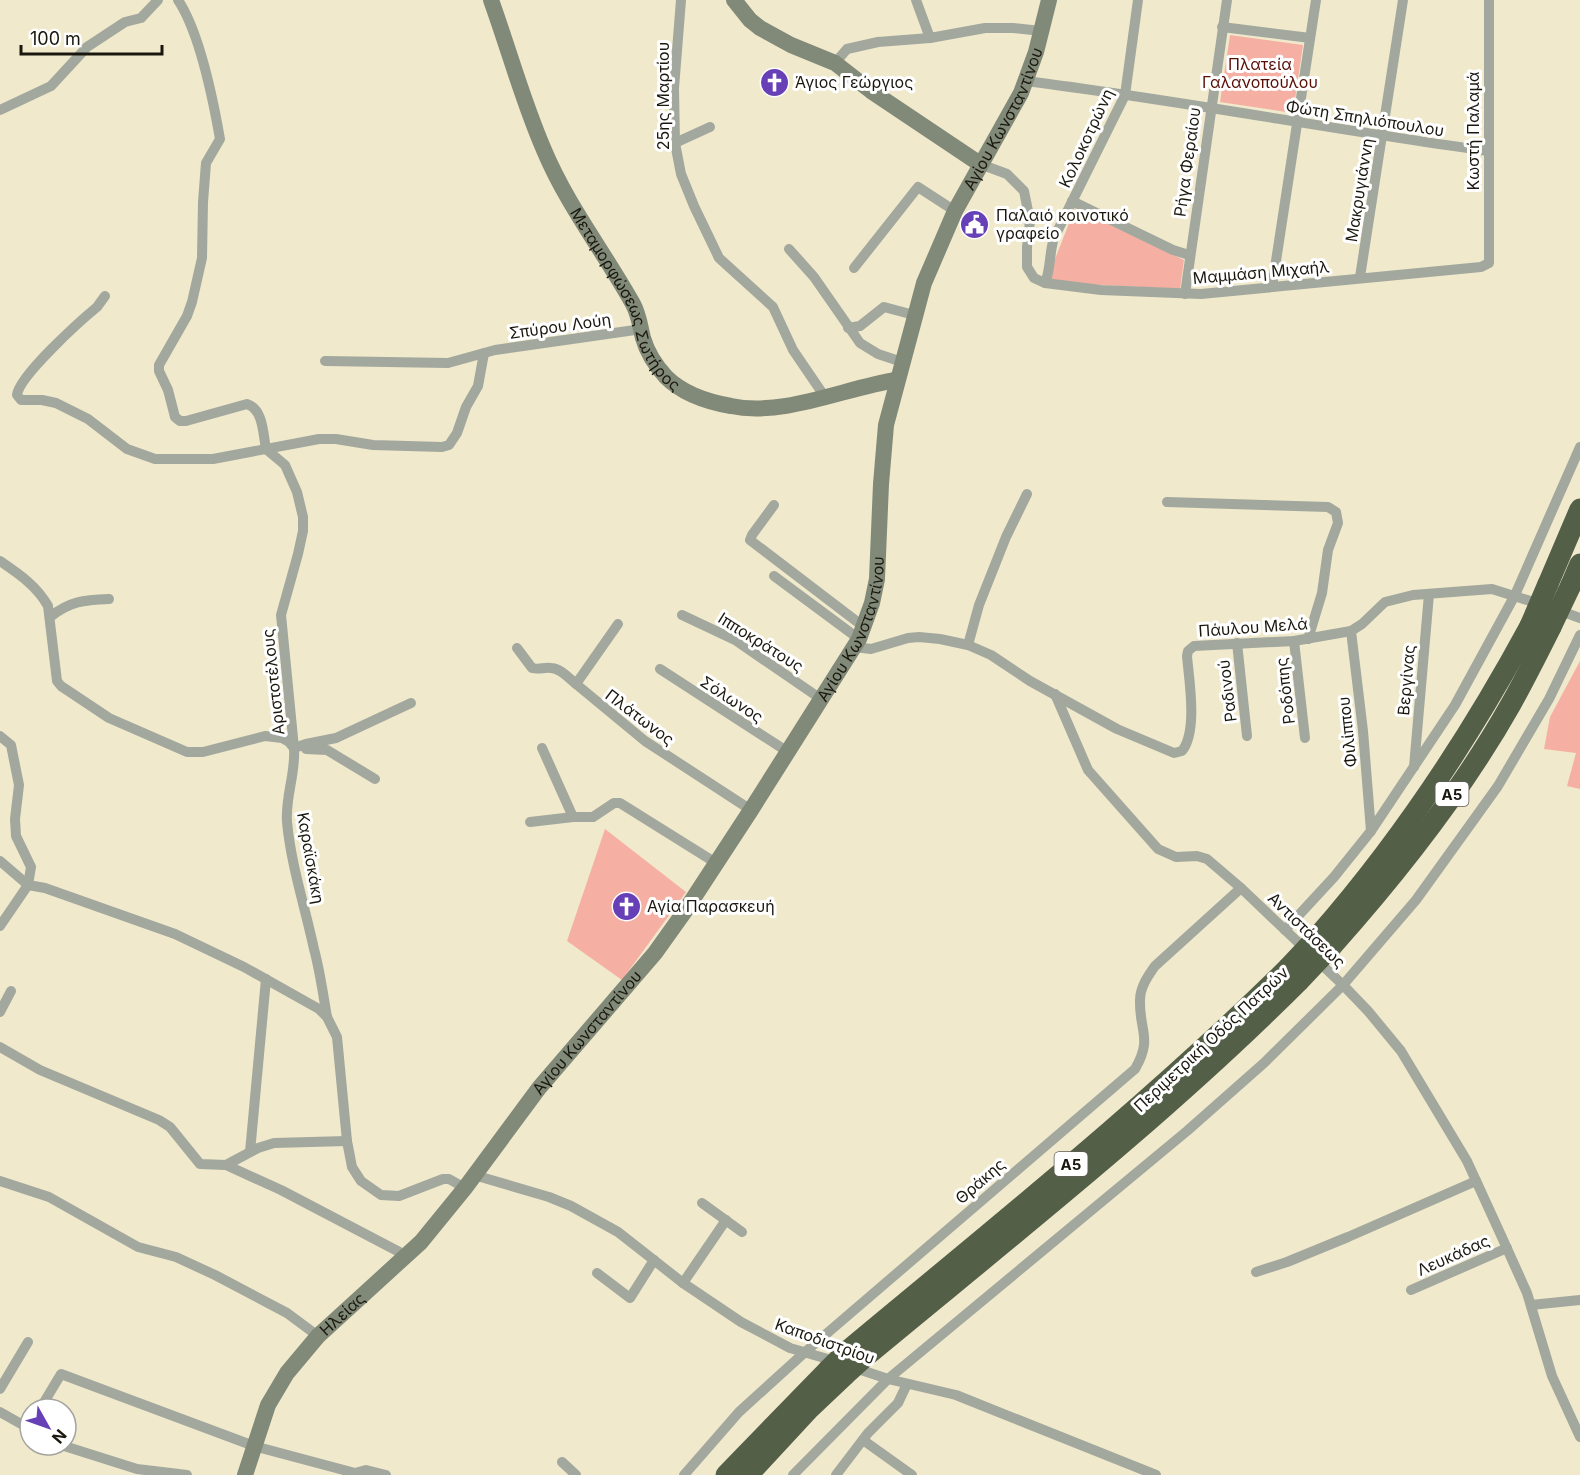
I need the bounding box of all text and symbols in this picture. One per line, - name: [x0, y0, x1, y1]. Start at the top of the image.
- scale bar: [21, 18, 162, 56]
- text: 100 m: [30, 28, 81, 49]
- street label: 25ης Μαρτίου: [653, 42, 673, 150]
- street label: Αγίου Κωνσταντίνου: [959, 45, 1047, 194]
- park label: Πλατεία Γαλανοπούλου: [1202, 54, 1318, 92]
- church icon: Άγιος Γεώργιος: [758, 66, 790, 98]
- place label: Άγιος Γεώργιος: [795, 72, 913, 92]
- street label: Κωστή Παλαμά: [1463, 72, 1483, 190]
- street label: Κολοκοτρώνη: [1054, 85, 1118, 191]
- street label: Φώτη Σπηλιόπουλου: [1284, 96, 1446, 140]
- street label: Ρήγα Φεραίου: [1169, 106, 1205, 218]
- street label: Μακρυγιάννη: [1341, 137, 1377, 243]
- street label: Μεταμορφώσεως Σωτήρος: [566, 204, 684, 395]
- place label: Παλαιό κοινοτικό γραφείο: [996, 205, 1129, 243]
- public building icon: Παλαιό κοινοτικό γραφείο: [959, 208, 991, 240]
- street label: Μαμμάση Μιχαήλ: [1192, 256, 1331, 288]
- street label: Σπύρου Λούη: [508, 309, 612, 343]
- street label: Αγίου Κωνσταντίνου: [812, 556, 888, 705]
- street label: Ιπποκράτους: [715, 608, 807, 676]
- street label: Πάυλου Μελά: [1198, 613, 1308, 641]
- street label: Αριστοτέλους: [257, 628, 289, 736]
- street label: Βεργίνας: [1393, 644, 1419, 716]
- street label: Ροδόπης: [1271, 657, 1299, 725]
- street label: Ραδινού: [1213, 659, 1241, 723]
- street label: Σόλωνος: [697, 671, 767, 727]
- street label: Πλάτωνος: [602, 685, 678, 749]
- street label: Φιλίππου: [1333, 696, 1361, 768]
- road number: Α5: [1436, 782, 1468, 806]
- street label: Καραϊσκάκη: [293, 811, 329, 905]
- street label: Αντιστάσεως: [1264, 888, 1350, 972]
- church icon: Αγία Παρασκευή: [610, 890, 642, 922]
- place label: Αγία Παρασκευή: [647, 896, 775, 916]
- street label: Περιμετρική Οδός Πατρών: [1130, 962, 1292, 1116]
- street label: Αγίου Κωνσταντίνου: [528, 966, 646, 1098]
- road number: Α5: [1054, 1152, 1088, 1176]
- street label: Θράκης: [951, 1154, 1009, 1208]
- street label: Λευκάδας: [1414, 1230, 1492, 1280]
- street label: Ηλείας: [315, 1288, 369, 1340]
- street label: Καποδιστρίου: [772, 1314, 878, 1368]
- north arrow: [18, 1397, 78, 1457]
- text: N: [48, 1426, 71, 1448]

